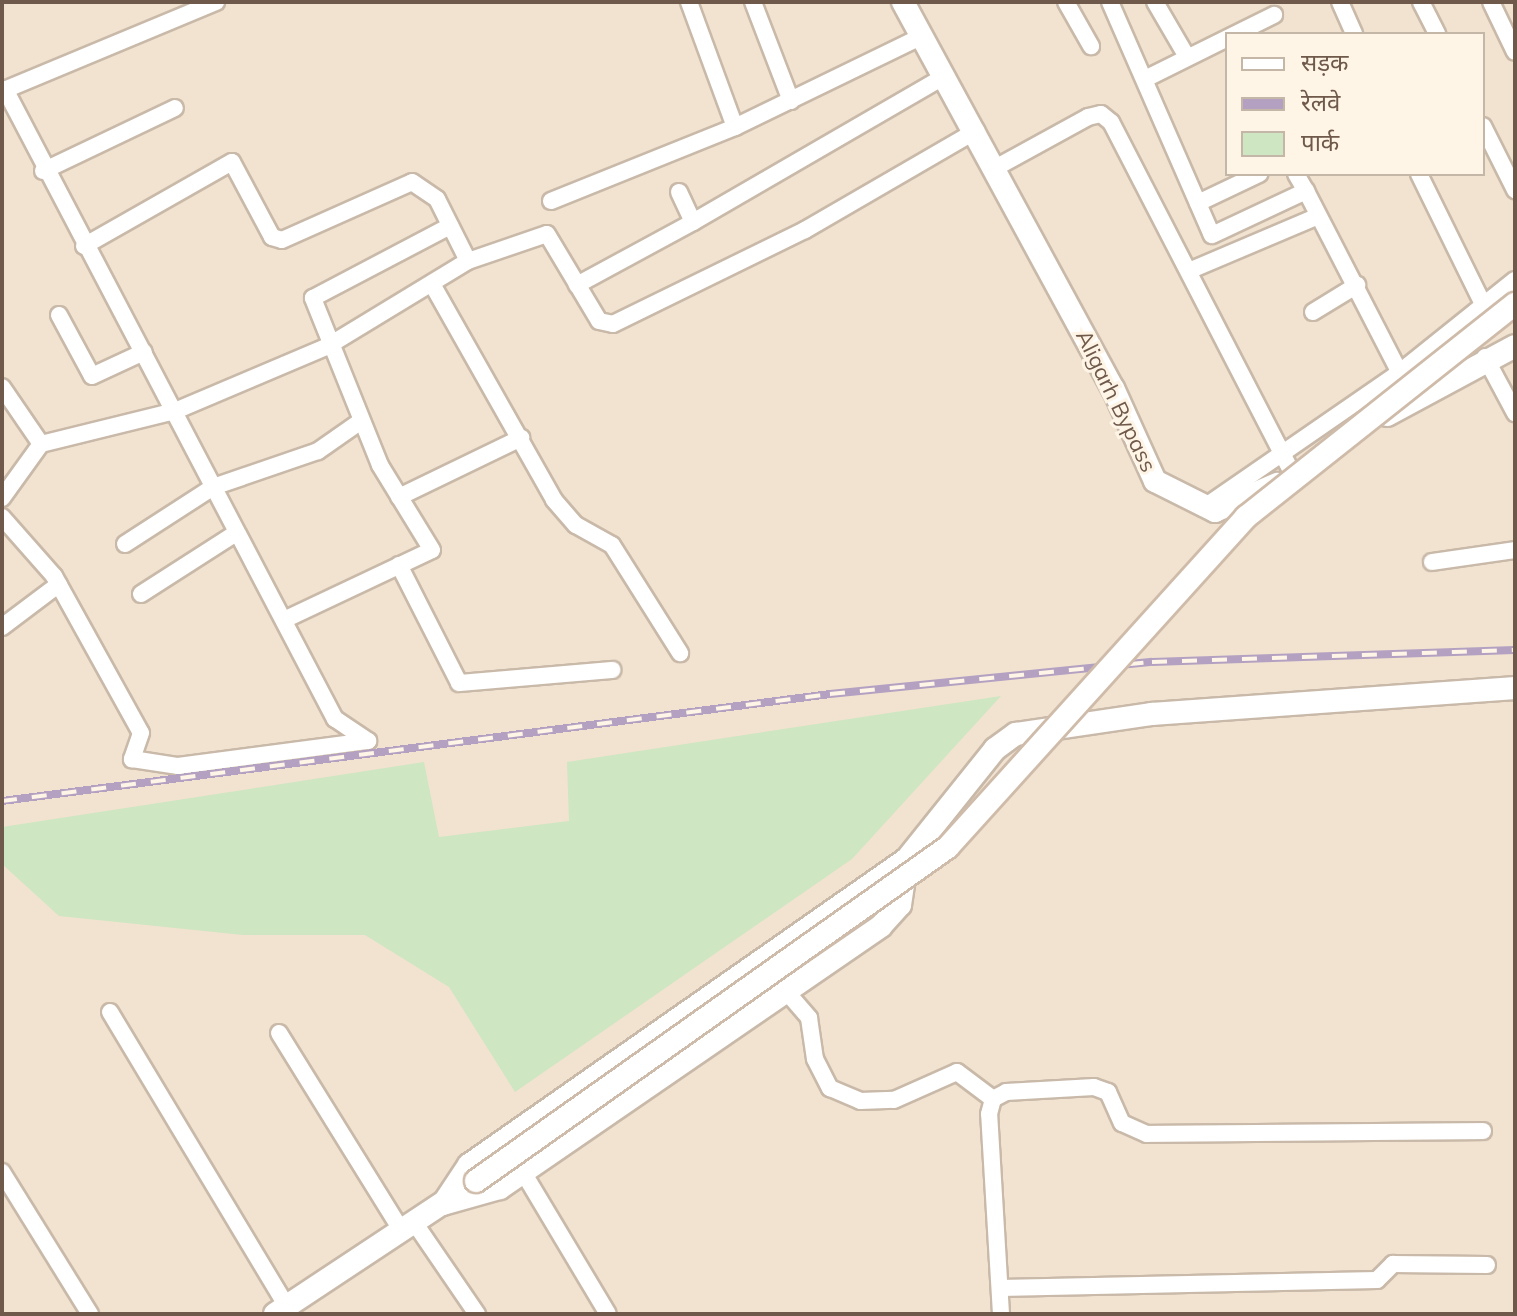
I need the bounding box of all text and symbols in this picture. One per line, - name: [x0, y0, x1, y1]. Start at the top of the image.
- legend: [1225, 32, 1485, 176]
- text: सड़क: [1301, 47, 1349, 77]
- text: रेलवे: [1301, 87, 1340, 117]
- text: पार्क: [1301, 127, 1339, 157]
- street label: Aligarh Bypass: [1070, 326, 1162, 476]

